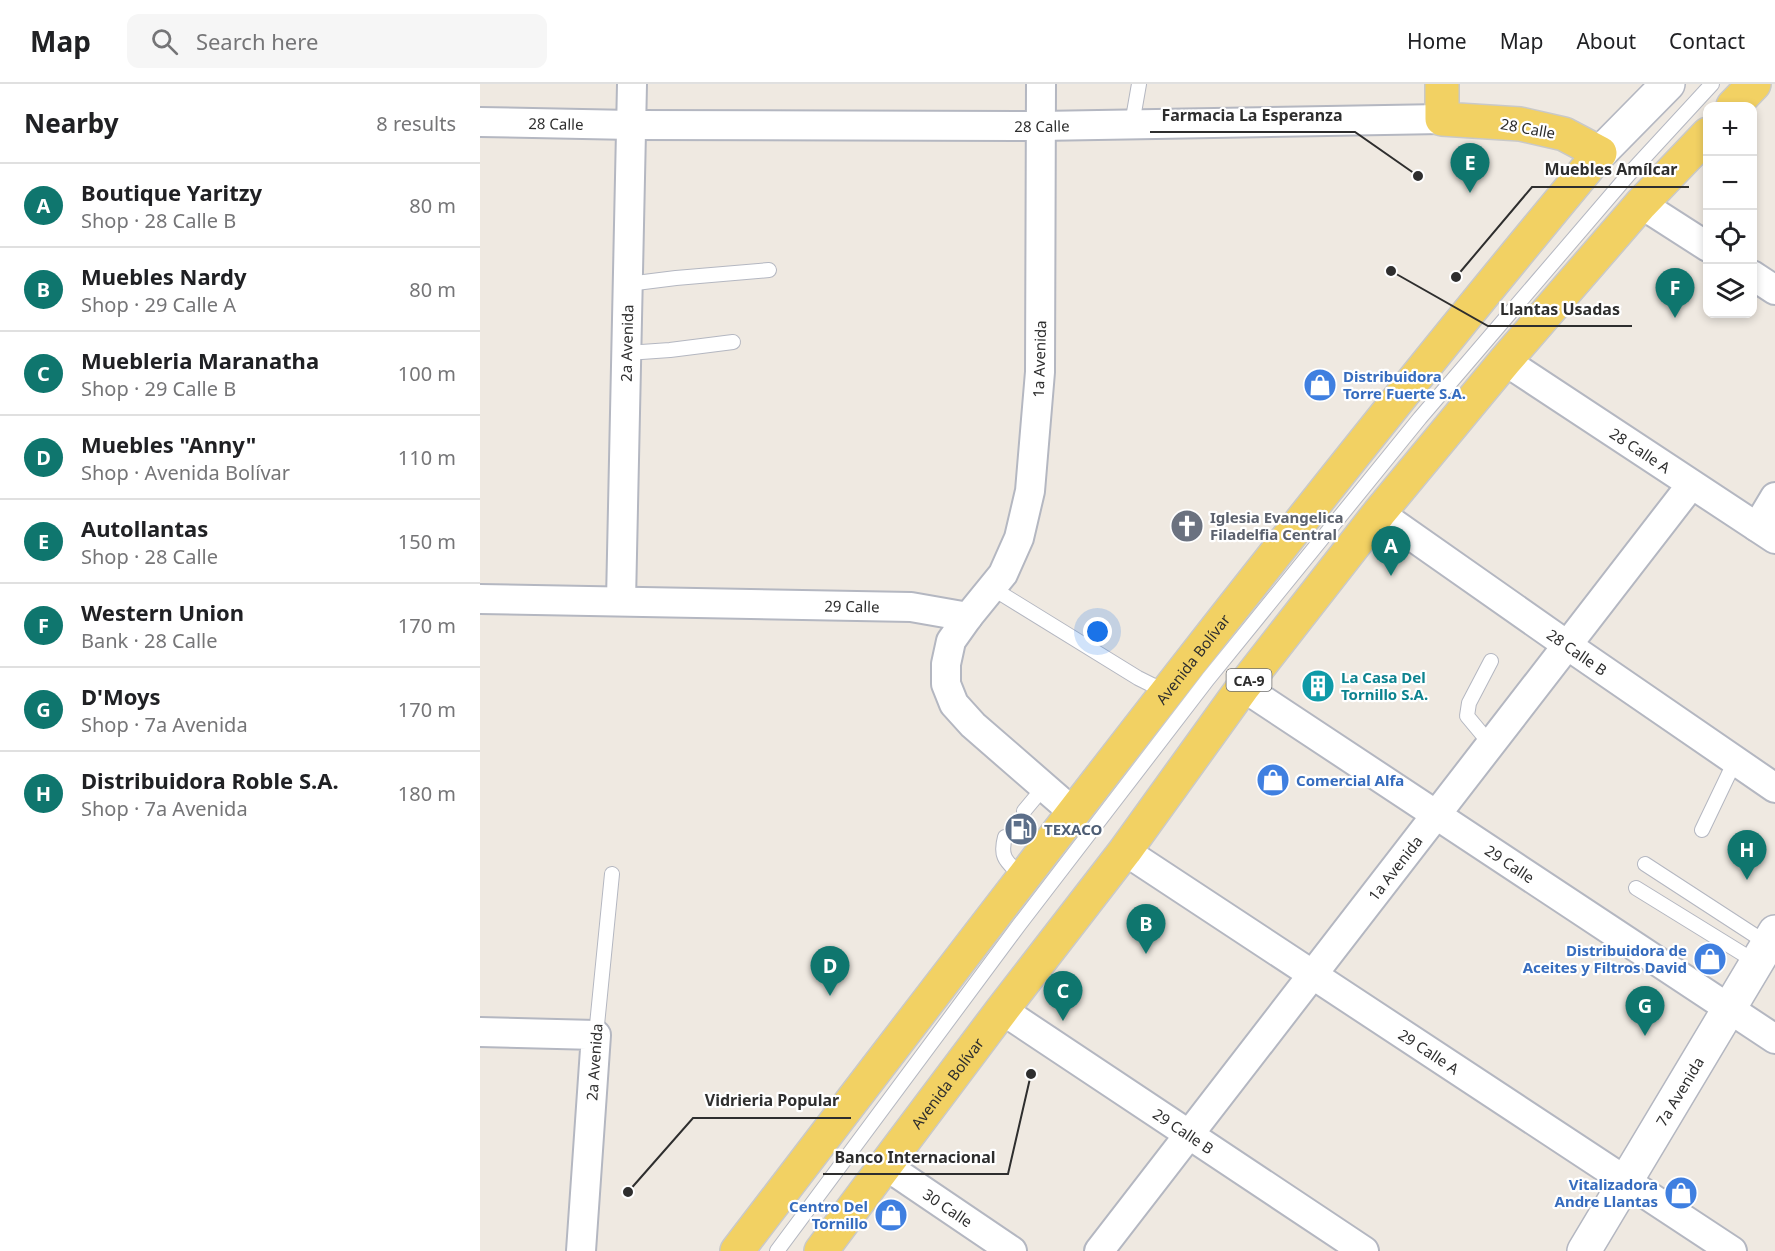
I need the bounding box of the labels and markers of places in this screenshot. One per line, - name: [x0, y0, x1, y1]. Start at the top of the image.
- callout: Farmacia La Esperanza: [1150, 98, 1355, 132]
- pin: E: [1450, 144, 1490, 193]
- callout: Muebles Amílcar: [1532, 153, 1689, 187]
- pin: F: [1656, 268, 1694, 318]
- callout: Llantas Usadas: [1488, 292, 1632, 326]
- place label: Distribuidora Torre Fuerte S.A.: [1343, 366, 1466, 403]
- shop icon: Distribuidora Torre Fuerte S.A.: [1302, 367, 1338, 403]
- place label: Iglesia Evangelica Filadelfia Central: [1210, 507, 1343, 544]
- church icon: Iglesia Evangelica Filadelfia Central: [1169, 508, 1205, 544]
- pin: A: [1372, 526, 1410, 576]
- place label: La Casa Del Tornillo S.A.: [1341, 667, 1428, 704]
- building icon: La Casa Del Tornillo S.A.: [1300, 668, 1336, 704]
- shop icon: Comercial Alfa: [1255, 762, 1291, 798]
- place label: Comercial Alfa: [1296, 770, 1404, 790]
- fuel station icon: TEXACO: [1003, 811, 1039, 847]
- place label: TEXACO: [1044, 819, 1103, 839]
- pin: H: [1728, 830, 1766, 880]
- pin: B: [1126, 904, 1166, 954]
- place label: Distribuidora de Aceites y Filtros David: [1523, 940, 1687, 977]
- shop icon: Distribuidora de Aceites y Filtros David: [1692, 941, 1728, 977]
- pin: D: [810, 946, 850, 996]
- pin: C: [1044, 972, 1082, 1021]
- pin: G: [1626, 986, 1664, 1036]
- callout: Vidrieria Popular: [693, 1084, 851, 1118]
- callout: Banco Internacional: [823, 1140, 1008, 1174]
- place label: Vitalizadora Andre Llantas: [1555, 1174, 1658, 1211]
- shop icon: Vitalizadora Andre Llantas: [1663, 1175, 1699, 1211]
- place label: Centro Del Tornillo: [789, 1196, 868, 1233]
- shop icon: Centro Del Tornillo: [873, 1197, 909, 1233]

